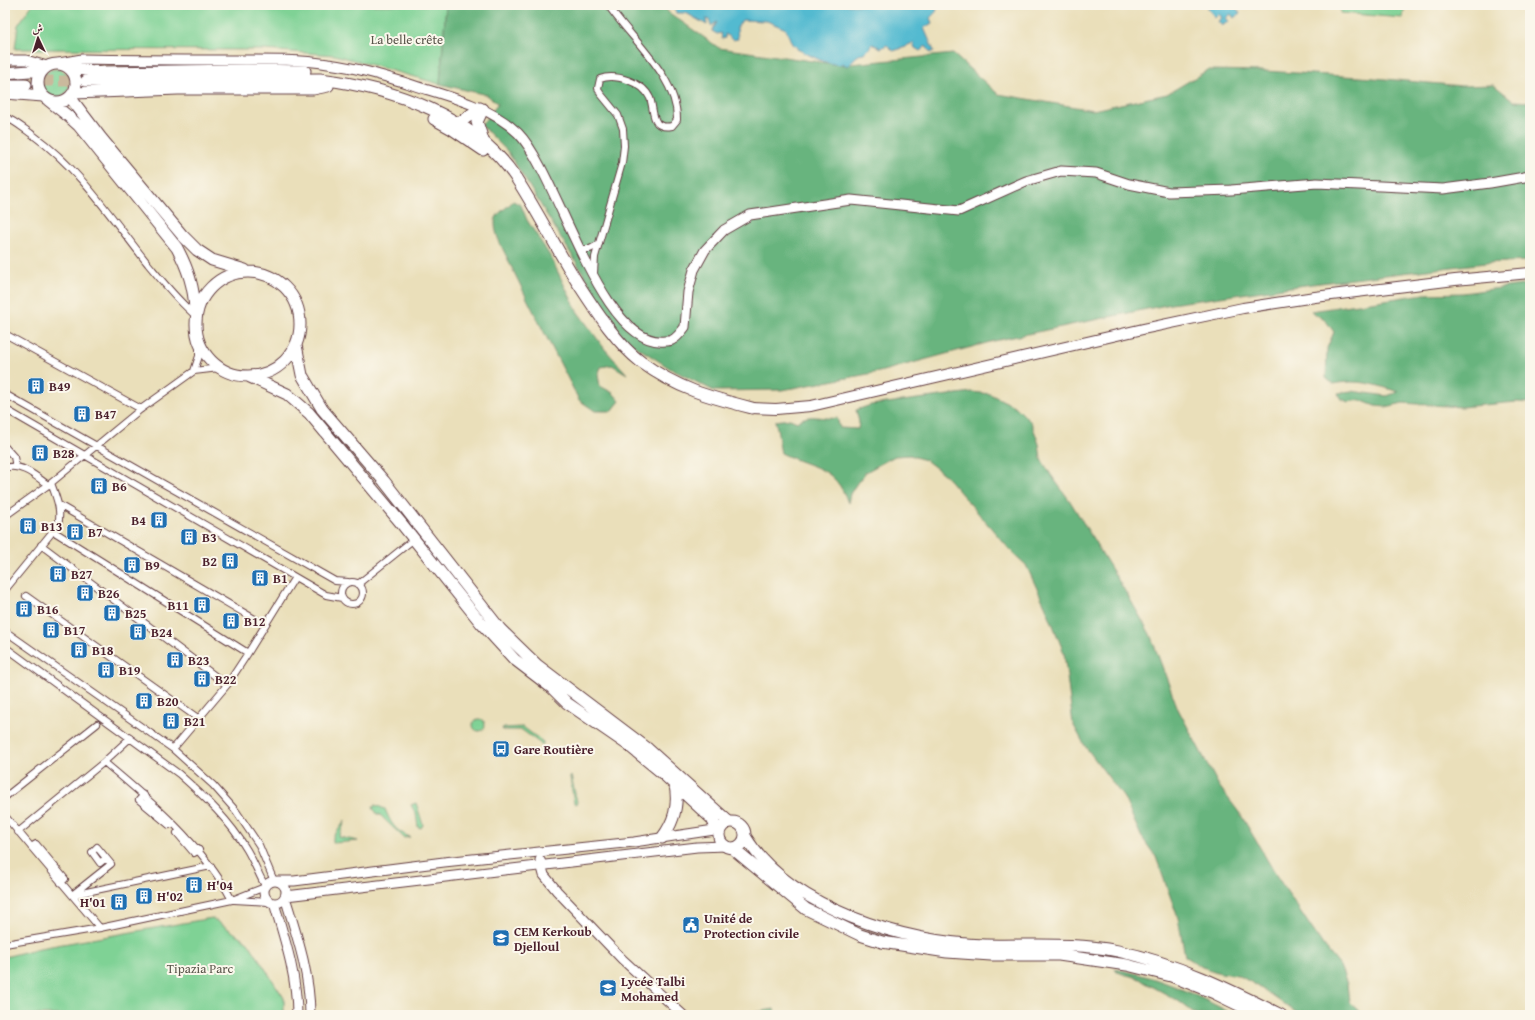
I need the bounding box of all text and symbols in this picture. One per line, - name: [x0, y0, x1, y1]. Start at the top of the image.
- north arrow: [18, 18, 58, 58]
- text: ش: [31, 20, 43, 36]
- park label: La belle crête: [371, 30, 443, 49]
- building icon: B49: [26, 376, 46, 396]
- place label: B49: [49, 377, 71, 396]
- building icon: B47: [72, 404, 92, 424]
- place label: B47: [95, 405, 117, 424]
- building icon: B28: [30, 443, 50, 463]
- place label: B28: [53, 444, 75, 463]
- building icon: B6: [89, 476, 109, 496]
- place label: B6: [112, 477, 127, 496]
- building icon: B4: [149, 510, 169, 530]
- place label: B4: [131, 511, 146, 530]
- building icon: B13: [18, 516, 38, 536]
- place label: B13: [41, 517, 63, 536]
- building icon: B7: [65, 522, 85, 542]
- place label: B7: [88, 523, 103, 542]
- building icon: B3: [179, 527, 199, 547]
- place label: B3: [202, 528, 217, 547]
- building icon: B2: [220, 551, 240, 571]
- place label: B2: [202, 552, 217, 571]
- building icon: B9: [122, 555, 142, 575]
- place label: B9: [145, 556, 160, 575]
- building icon: B27: [48, 564, 68, 584]
- place label: B27: [71, 565, 93, 584]
- building icon: B1: [250, 568, 270, 588]
- place label: B1: [273, 569, 288, 588]
- building icon: B26: [75, 583, 95, 603]
- place label: B26: [98, 584, 120, 603]
- building icon: B11: [192, 595, 212, 615]
- place label: B11: [167, 596, 189, 615]
- building icon: B16: [14, 599, 34, 619]
- place label: B16: [37, 600, 59, 619]
- building icon: B25: [102, 603, 122, 623]
- place label: B25: [125, 604, 147, 623]
- building icon: B12: [221, 611, 241, 631]
- place label: B12: [244, 612, 266, 631]
- building icon: B17: [41, 620, 61, 640]
- place label: B17: [64, 621, 86, 640]
- building icon: B24: [128, 622, 148, 642]
- place label: B24: [151, 623, 173, 642]
- building icon: B18: [69, 640, 89, 660]
- place label: B18: [92, 641, 114, 660]
- building icon: B23: [165, 650, 185, 670]
- place label: B23: [188, 651, 210, 670]
- building icon: B19: [96, 660, 116, 680]
- place label: B19: [119, 661, 141, 680]
- building icon: B22: [192, 669, 212, 689]
- place label: B22: [215, 670, 237, 689]
- building icon: B20: [134, 691, 154, 711]
- place label: B20: [157, 692, 179, 711]
- building icon: B21: [161, 711, 181, 731]
- place label: B21: [184, 712, 206, 731]
- bus stop icon: Gare Routière: [491, 739, 511, 759]
- place label: Gare Routière: [514, 740, 594, 759]
- building icon: H'04: [184, 875, 204, 895]
- place label: H'04: [207, 876, 233, 895]
- building icon: H'02: [134, 886, 154, 906]
- place label: H'02: [157, 887, 183, 906]
- building icon: H'01: [109, 892, 129, 912]
- place label: H'01: [80, 893, 106, 912]
- place label: Unité de Protection civile: [704, 909, 799, 943]
- public building icon: Unité de Protection civile: [681, 915, 701, 935]
- place label: CEM Kerkoub Djelloul: [514, 922, 592, 956]
- school or university icon: CEM Kerkoub Djelloul: [491, 928, 511, 948]
- park label: Tipazia Parc: [167, 959, 233, 978]
- place label: Lycée Talbi Mohamed: [621, 972, 685, 1006]
- school or university icon: Lycée Talbi Mohamed: [598, 978, 618, 998]

